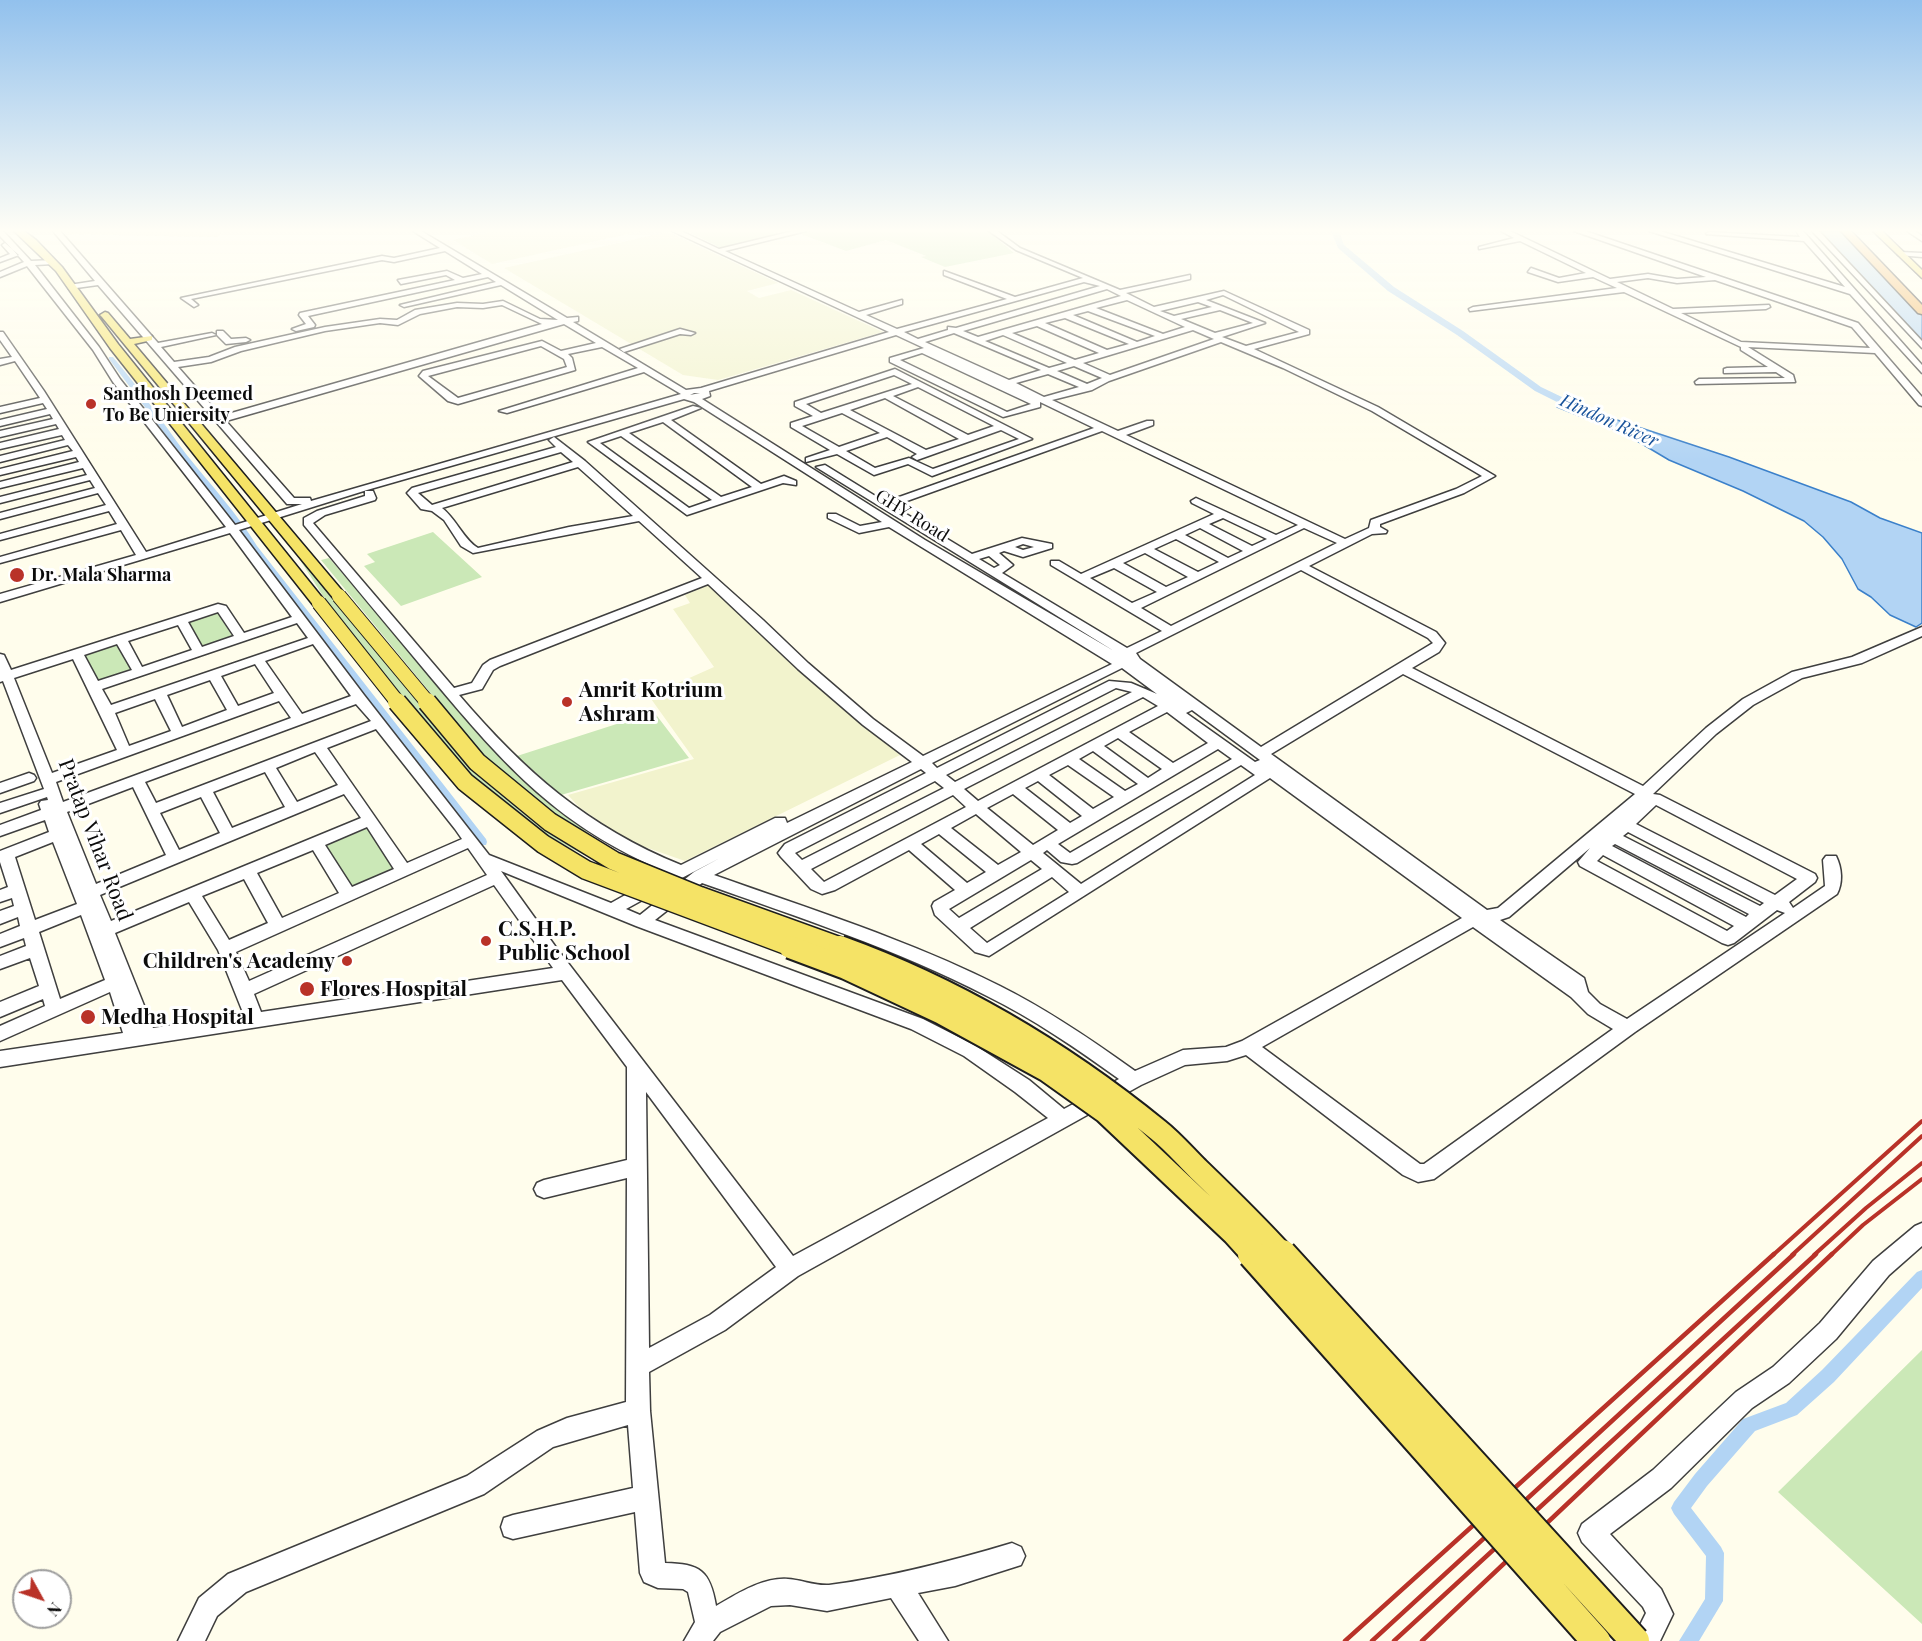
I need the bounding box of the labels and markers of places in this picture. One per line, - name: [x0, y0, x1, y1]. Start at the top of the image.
- place label: Santhosh Deemed To Be Uniersity: [103, 383, 253, 426]
- marker: Santhosh Deemed To Be Uniersity: [84, 397, 98, 411]
- place label: Dr. Mala Sharma: [31, 564, 171, 586]
- marker: Dr. Mala Sharma: [8, 566, 26, 584]
- place label: Amrit Kotrium Ashram: [579, 677, 723, 727]
- marker: Amrit Kotrium Ashram: [560, 695, 574, 709]
- place label: C.S.H.P. Public School: [498, 916, 630, 966]
- marker: C.S.H.P. Public School: [479, 934, 493, 948]
- place label: Children's Academy: [143, 948, 335, 974]
- marker: Children's Academy: [340, 954, 354, 968]
- place label: Flores Hospital: [320, 976, 467, 1002]
- marker: Flores Hospital: [298, 980, 316, 998]
- place label: Medha Hospital: [101, 1004, 254, 1030]
- marker: Medha Hospital: [79, 1008, 97, 1026]

